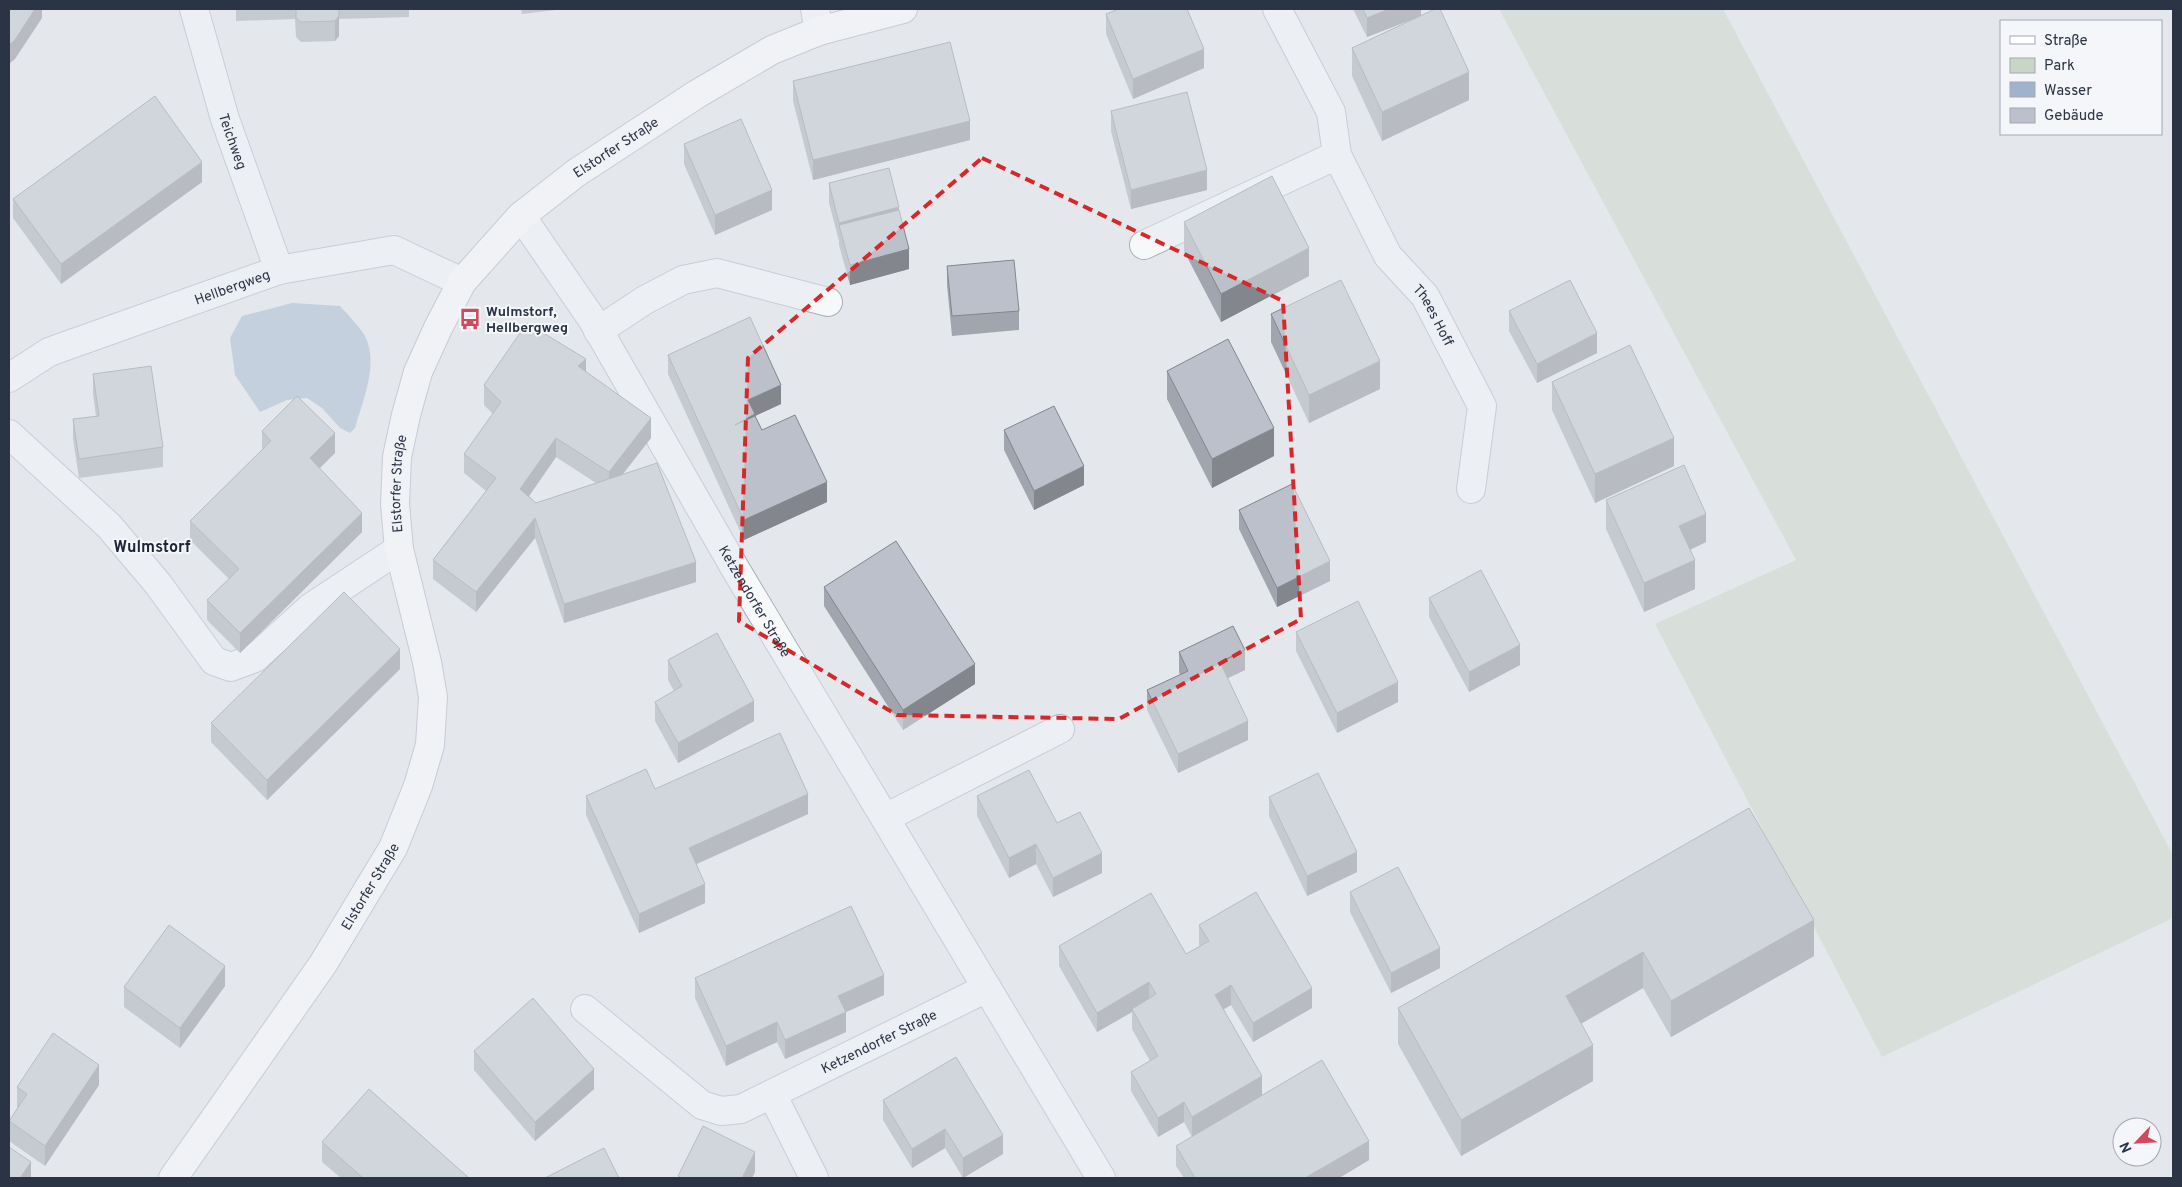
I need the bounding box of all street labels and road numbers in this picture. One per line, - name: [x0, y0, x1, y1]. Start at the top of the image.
- street label: Teichweg: [214, 112, 249, 172]
- street label: Elstorfer Straße: [570, 114, 662, 182]
- street label: Hellbergweg: [192, 267, 273, 309]
- street label: Thees Hoff: [1408, 281, 1457, 350]
- street label: Elstorfer Straße: [388, 433, 412, 533]
- street label: Ketzendorfer Straße: [714, 543, 793, 661]
- street label: Elstorfer Straße: [338, 841, 404, 934]
- street label: Ketzendorfer Straße: [819, 1007, 940, 1078]

